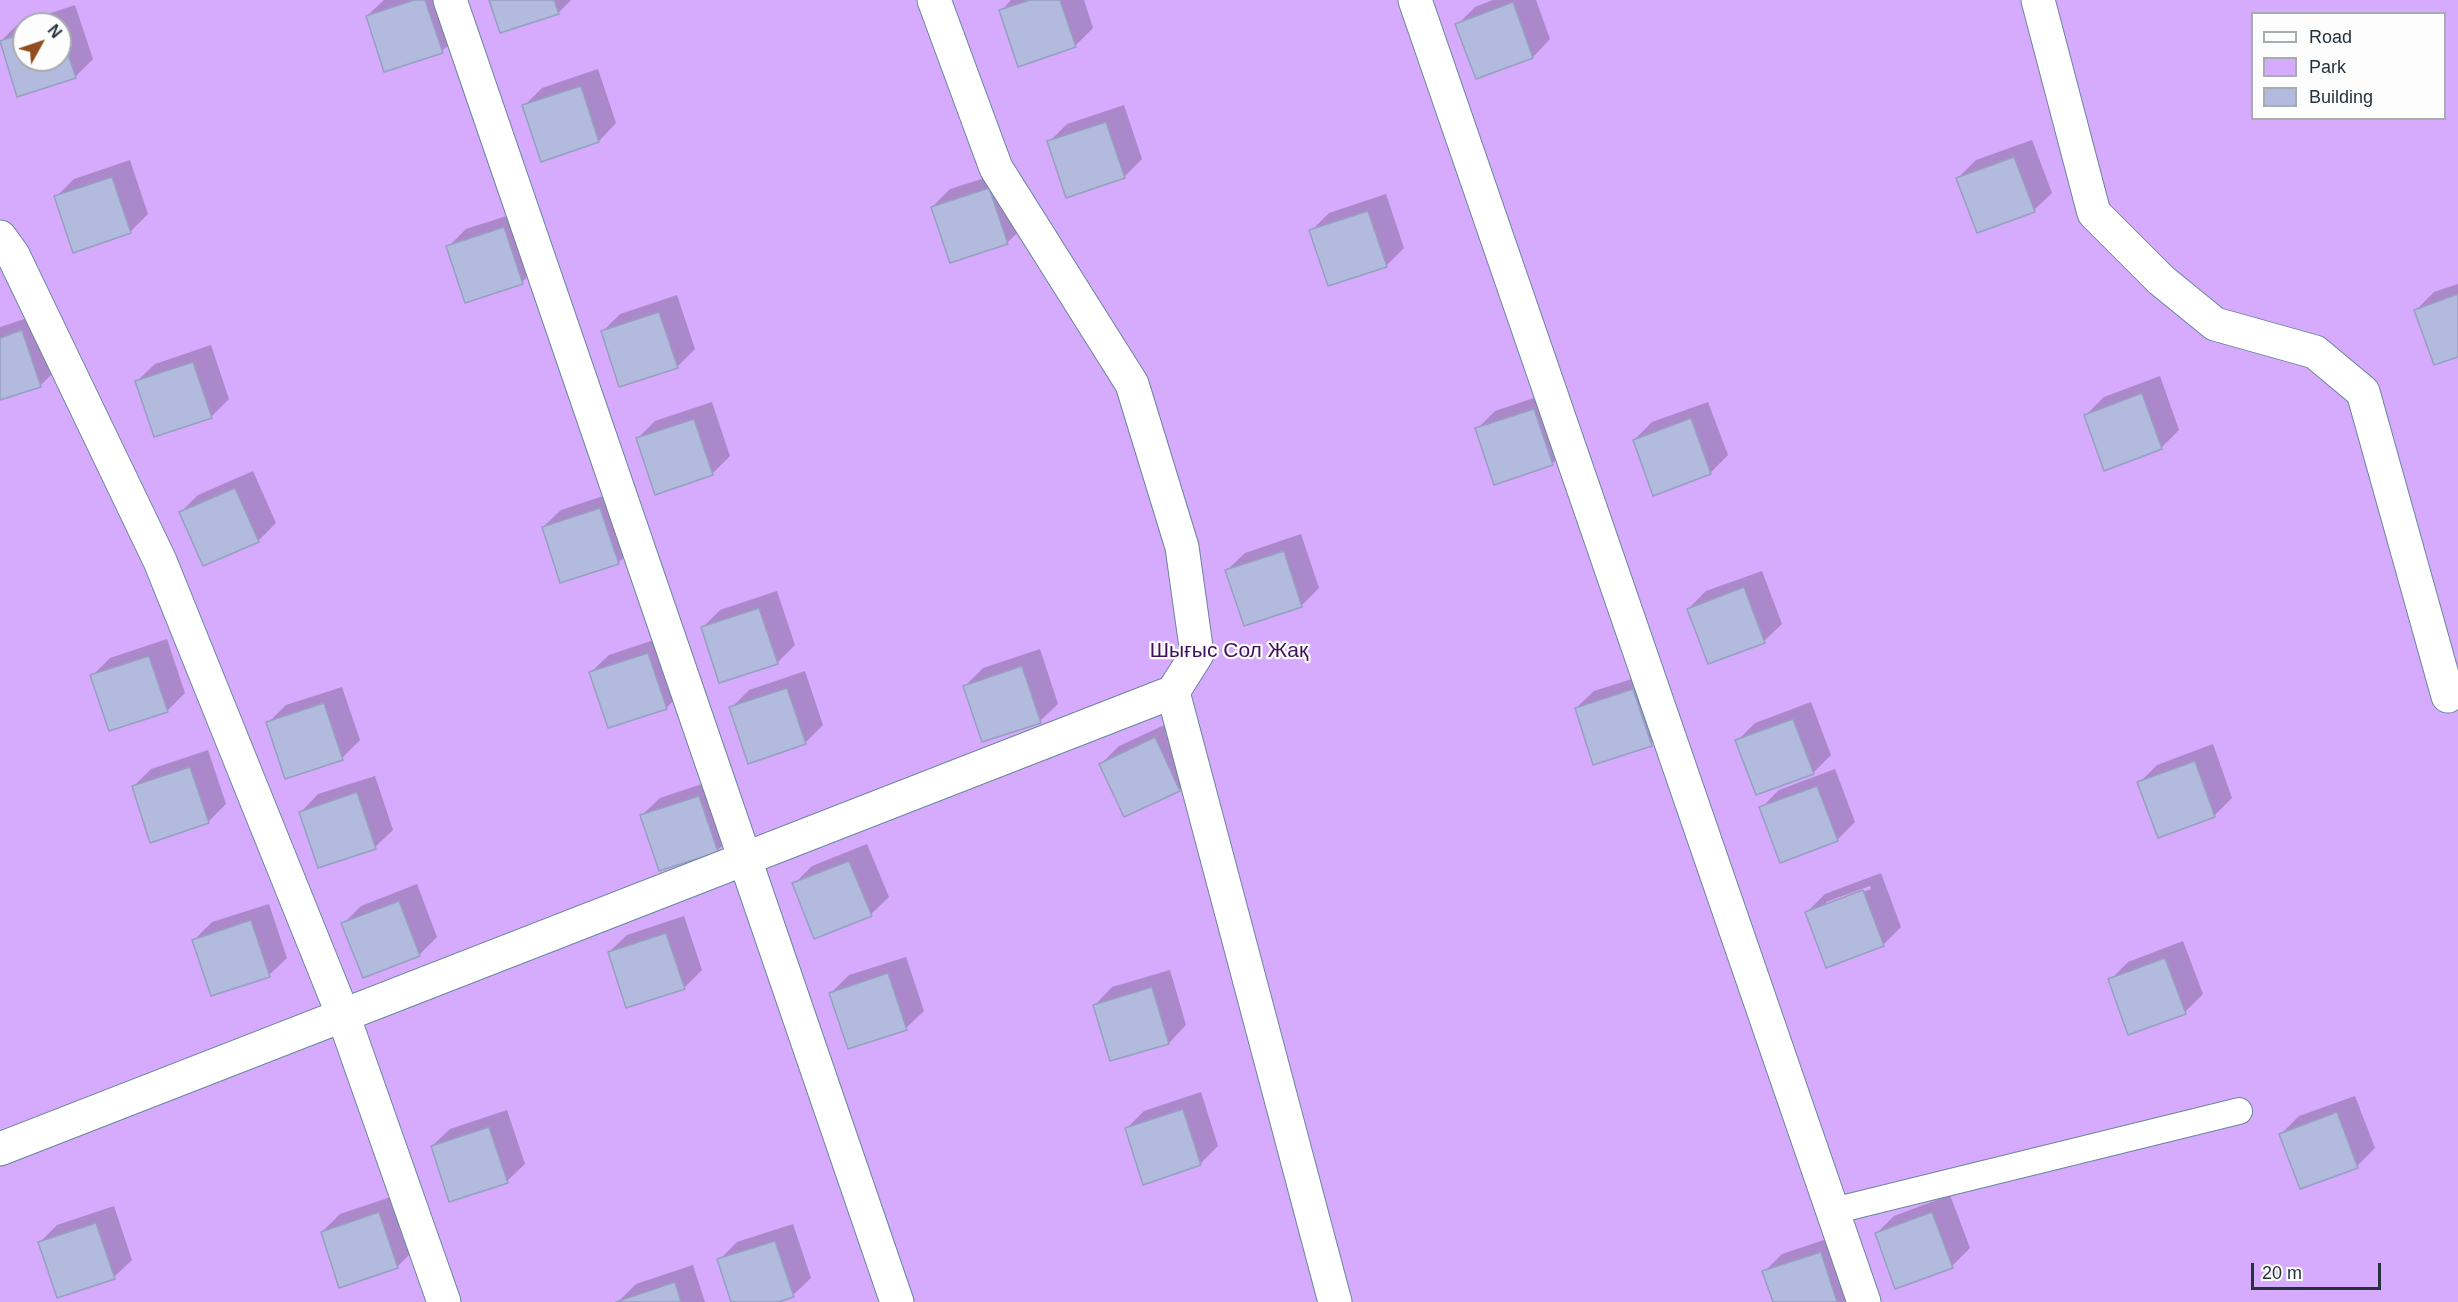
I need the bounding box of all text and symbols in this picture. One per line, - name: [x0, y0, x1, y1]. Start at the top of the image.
- north arrow: [12, 12, 72, 72]
- legend: [2251, 12, 2446, 120]
- text: N: [44, 22, 65, 41]
- text: Road: [2309, 27, 2352, 47]
- text: Park: [2309, 57, 2346, 77]
- text: Building: [2309, 87, 2373, 107]
- park label: Шығыс Сол Жақ: [1150, 638, 1308, 664]
- scale bar: [2254, 1251, 2384, 1289]
- text: 20 m: [2262, 1263, 2302, 1283]

